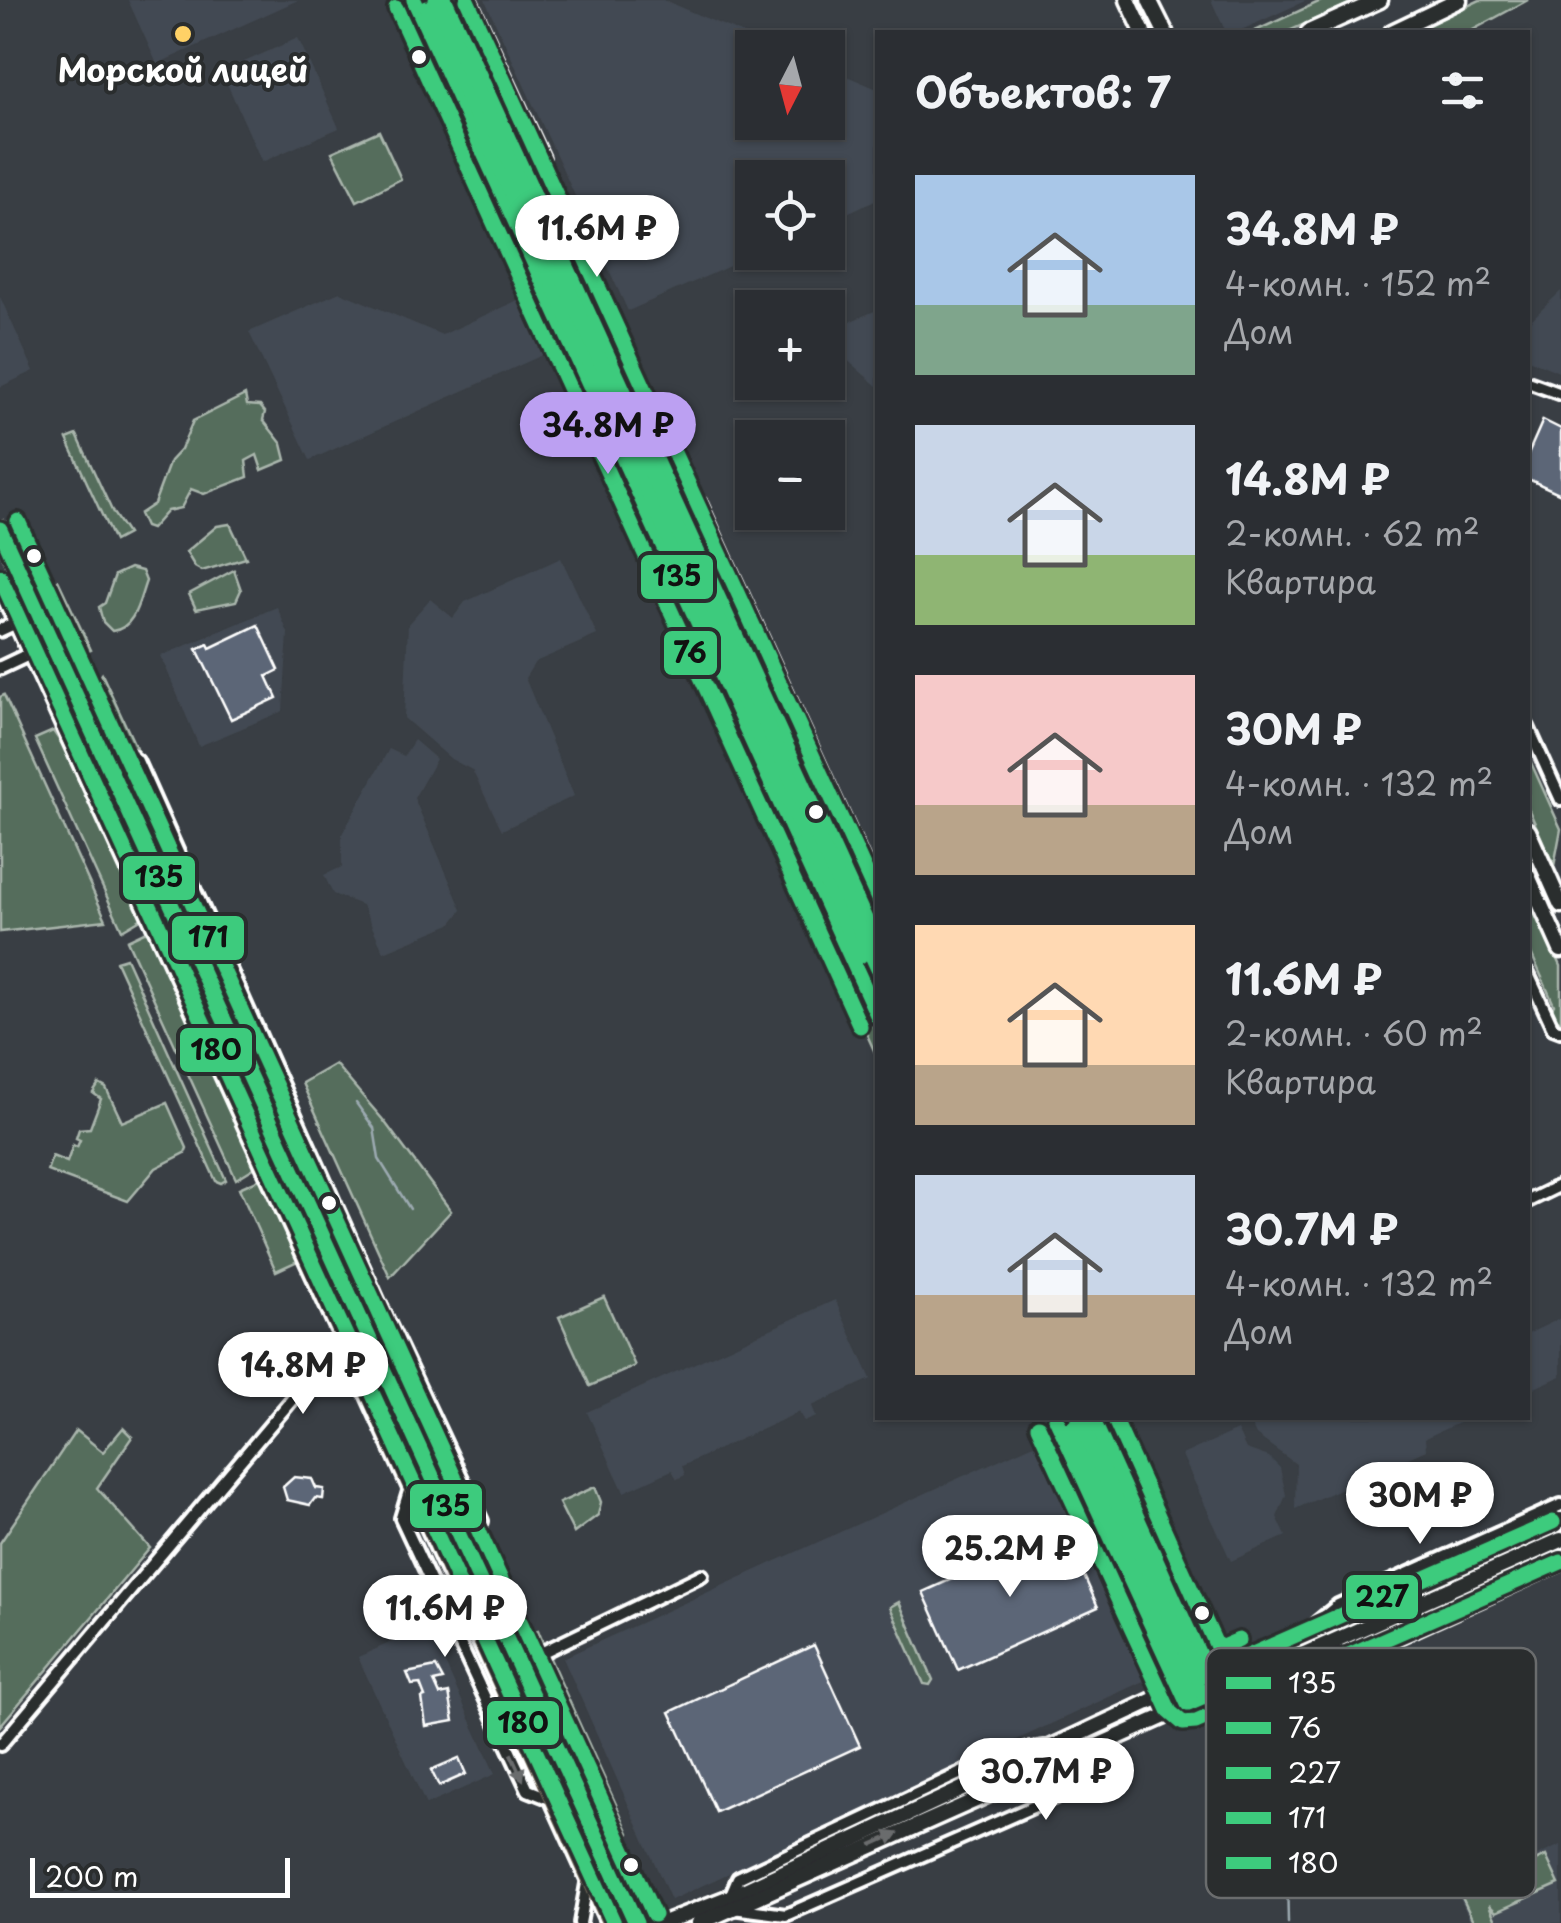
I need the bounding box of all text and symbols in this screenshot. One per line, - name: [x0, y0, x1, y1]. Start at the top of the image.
- marker: Морской лицей: [172, 23, 194, 45]
- north arrow: [735, 30, 845, 140]
- map controls: [735, 30, 845, 530]
- place label: Морской лицей: [58, 45, 308, 93]
- unlabelled marker: [409, 47, 429, 67]
- text: Объектов: 7: [915, 59, 1171, 122]
- icon: filters: [1435, 63, 1490, 118]
- button: locate: [735, 160, 845, 270]
- pin: 11.6M ₽: [505, 195, 689, 280]
- text: 34.8M ₽: [1225, 196, 1399, 259]
- text: 11.6M ₽: [537, 203, 657, 251]
- icon: home: [995, 215, 1115, 335]
- text: 4-комн. · 152 m²: [1225, 259, 1491, 307]
- button: +: [735, 290, 845, 400]
- text: Дом: [1225, 307, 1294, 355]
- pin: 34.8M ₽: [516, 392, 700, 477]
- text: 34.8M ₽: [542, 400, 674, 448]
- button: −: [735, 420, 845, 530]
- text: 14.8M ₽: [1225, 446, 1390, 509]
- icon: home: [995, 465, 1115, 585]
- text: 2-комн. · 62 m²: [1225, 509, 1480, 557]
- unlabelled marker: [24, 546, 44, 566]
- line badge: 135: [639, 553, 715, 601]
- text: 135: [652, 553, 702, 596]
- text: Квартира: [1225, 557, 1376, 605]
- line badge: 76: [662, 629, 719, 677]
- text: 76: [673, 630, 707, 673]
- text: 30M ₽: [1225, 696, 1362, 759]
- icon: home: [995, 715, 1115, 835]
- text: 4-комн. · 132 m²: [1225, 759, 1493, 807]
- unlabelled marker: [806, 802, 826, 822]
- text: Дом: [1225, 807, 1294, 855]
- line badge: 135: [121, 854, 197, 902]
- text: 135: [134, 854, 184, 897]
- line badge: 171: [170, 914, 246, 962]
- text: 171: [188, 914, 228, 957]
- text: 11.6M ₽: [1225, 946, 1382, 1009]
- icon: home: [995, 965, 1115, 1085]
- text: 2-комн. · 60 m²: [1225, 1009, 1483, 1057]
- line badge: 180: [178, 1026, 254, 1074]
- text: 180: [190, 1027, 242, 1070]
- text: Квартира: [1225, 1057, 1376, 1105]
- unlabelled marker: [319, 1193, 339, 1213]
- text: 30.7M ₽: [1225, 1196, 1398, 1259]
- icon: home: [995, 1215, 1115, 1335]
- text: 4-комн. · 132 m²: [1225, 1259, 1493, 1307]
- text: Дом: [1225, 1307, 1294, 1355]
- pin: 14.8M ₽: [211, 1332, 395, 1417]
- text: 14.8M ₽: [240, 1340, 366, 1388]
- pin: 30M ₽: [1350, 1462, 1490, 1547]
- text: 30M ₽: [1368, 1470, 1472, 1518]
- line badge: 135: [408, 1482, 484, 1530]
- text: 135: [421, 1483, 471, 1526]
- pin: 25.2M ₽: [918, 1515, 1102, 1600]
- text: 25.2M ₽: [944, 1523, 1076, 1571]
- line badge: 227: [1344, 1573, 1420, 1621]
- text: 227: [1355, 1574, 1410, 1617]
- pin: 11.6M ₽: [353, 1575, 537, 1660]
- text: 11.6M ₽: [385, 1583, 505, 1631]
- unlabelled marker: [1192, 1603, 1212, 1623]
- legend: [1206, 1648, 1536, 1898]
- text: 135: [1288, 1660, 1337, 1703]
- line badge: 180: [485, 1699, 561, 1747]
- text: 180: [497, 1700, 549, 1743]
- text: 76: [1288, 1705, 1321, 1748]
- pin: 30.7M ₽: [954, 1738, 1138, 1823]
- text: 30.7M ₽: [980, 1746, 1112, 1794]
- text: 227: [1288, 1750, 1341, 1793]
- one-way arrow: [509, 1753, 526, 1782]
- text: 171: [1288, 1795, 1326, 1838]
- one-way arrow: [870, 1831, 900, 1847]
- text: 180: [1288, 1840, 1339, 1883]
- scale bar: [30, 1853, 290, 1898]
- text: 200 m: [45, 1854, 138, 1897]
- unlabelled marker: [621, 1855, 641, 1875]

